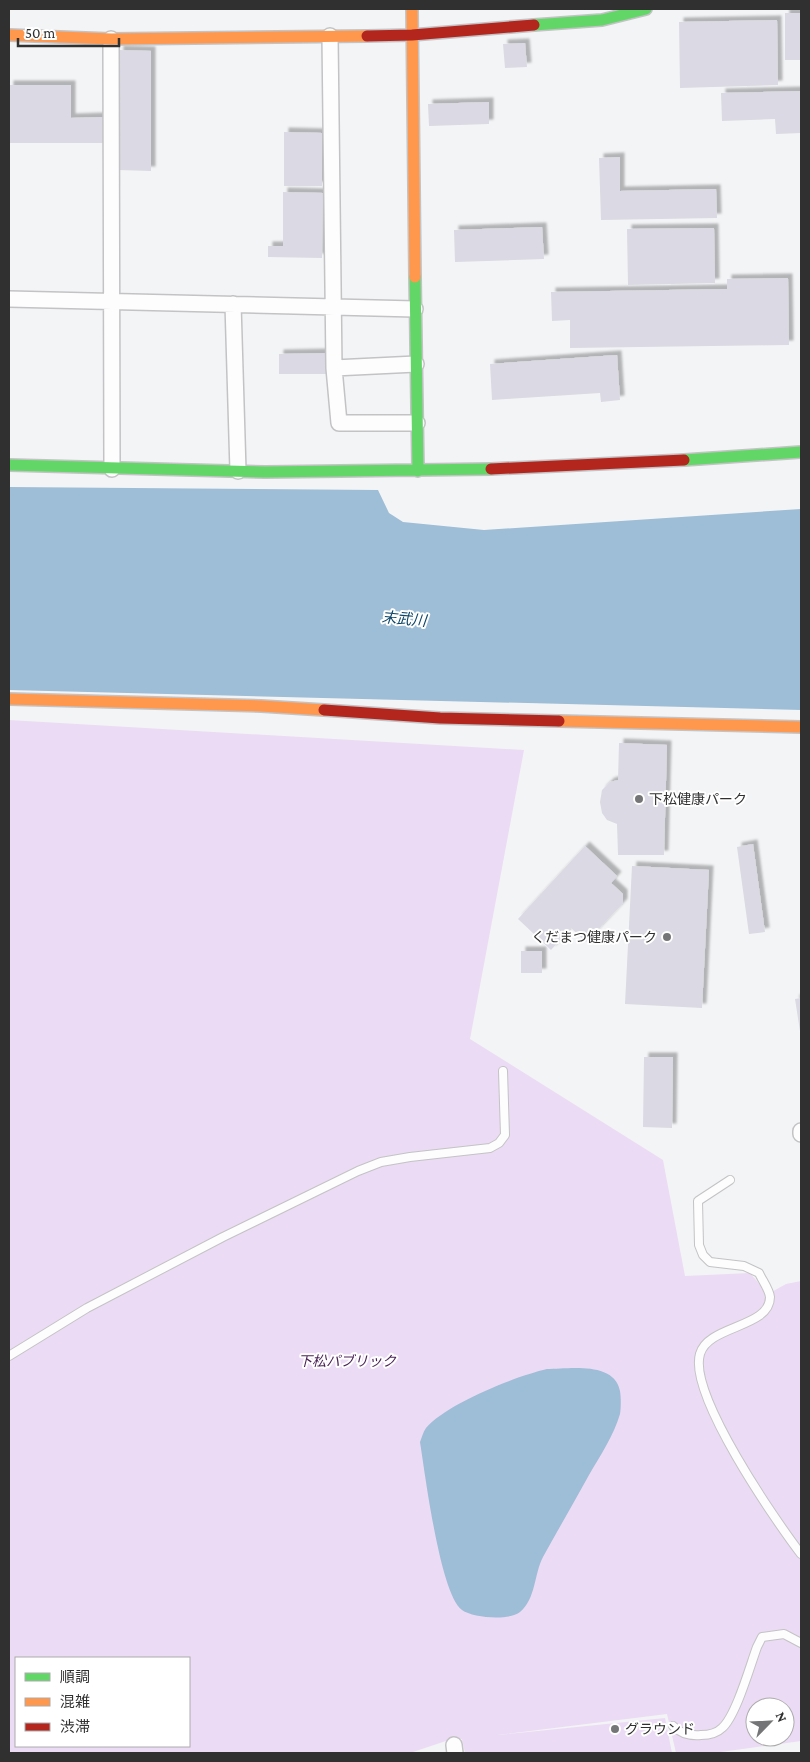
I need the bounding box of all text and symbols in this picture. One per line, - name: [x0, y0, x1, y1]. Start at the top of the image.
- scale bar: [18, 15, 119, 47]
- text: 50 m: [25, 25, 55, 41]
- water label: 末武川: [381, 609, 429, 629]
- place label: 下松健康パーク: [649, 791, 747, 807]
- marker: 下松健康パーク: [633, 793, 645, 805]
- place label: くだまつ健康パーク: [531, 929, 657, 945]
- marker: くだまつ健康パーク: [661, 931, 673, 943]
- park label: 下松パブリック: [298, 1353, 397, 1369]
- legend: [15, 1657, 190, 1747]
- text: 順調: [60, 1669, 90, 1685]
- text: 混雑: [60, 1694, 90, 1710]
- north arrow: [745, 1697, 795, 1747]
- text: N: [773, 1709, 791, 1725]
- text: 渋滞: [60, 1719, 90, 1735]
- place label: グラウンド: [625, 1721, 695, 1737]
- marker: グラウンド: [609, 1723, 621, 1735]

